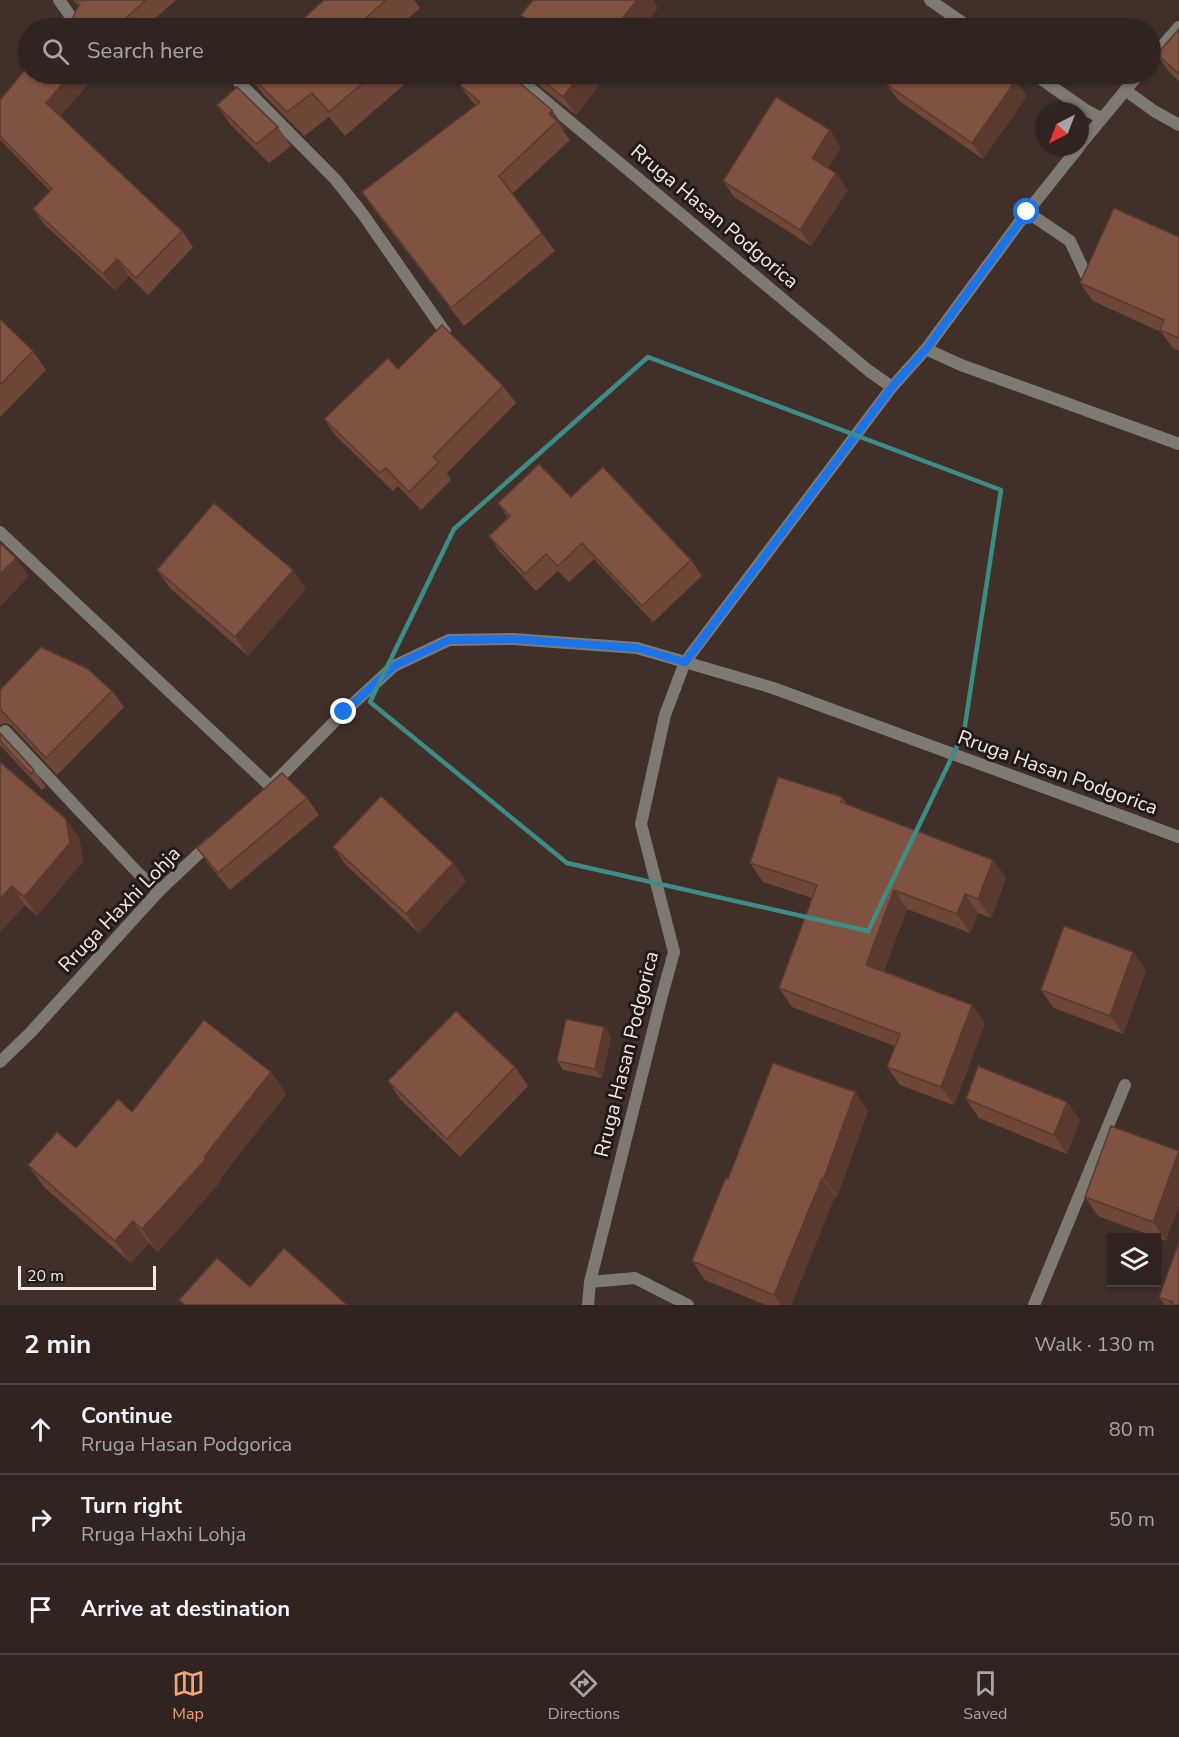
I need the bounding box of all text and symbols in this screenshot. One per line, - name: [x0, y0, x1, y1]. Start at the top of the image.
- search box: [18, 18, 1161, 84]
- icon: search: [39, 35, 72, 68]
- text: Search here: [87, 36, 204, 66]
- north arrow: [1035, 102, 1089, 156]
- street label: Rruga Hasan Podgorica: [625, 138, 804, 295]
- route start: [1013, 198, 1039, 224]
- route end: [330, 698, 356, 724]
- street label: Rruga Hasan Podgorica: [954, 724, 1162, 821]
- street label: Rruga Haxhi Lohja: [52, 841, 186, 978]
- street label: Rruga Hasan Podgorica: [588, 948, 665, 1160]
- map controls: [1107, 1233, 1161, 1287]
- button: layers: [1107, 1233, 1161, 1287]
- scale bar: [18, 1263, 156, 1290]
- text: 20 m: [27, 1265, 64, 1287]
- text: 2 min: [24, 1327, 91, 1362]
- text: Walk · 130 m: [1035, 1331, 1155, 1358]
- text: Continue: [81, 1401, 172, 1431]
- icon: ahead: [24, 1413, 57, 1446]
- text: 80 m: [1109, 1416, 1155, 1443]
- text: Rruga Hasan Podgorica: [81, 1431, 292, 1458]
- text: Turn right: [81, 1491, 182, 1521]
- icon: right: [24, 1503, 57, 1536]
- text: 50 m: [1109, 1506, 1155, 1533]
- text: Rruga Haxhi Lohja: [81, 1521, 246, 1548]
- icon: arrive: [24, 1593, 57, 1626]
- text: Arrive at destination: [81, 1594, 290, 1624]
- tab: Map: [172, 1667, 205, 1725]
- tab: Directions: [548, 1667, 620, 1725]
- tab: Saved: [963, 1667, 1007, 1725]

